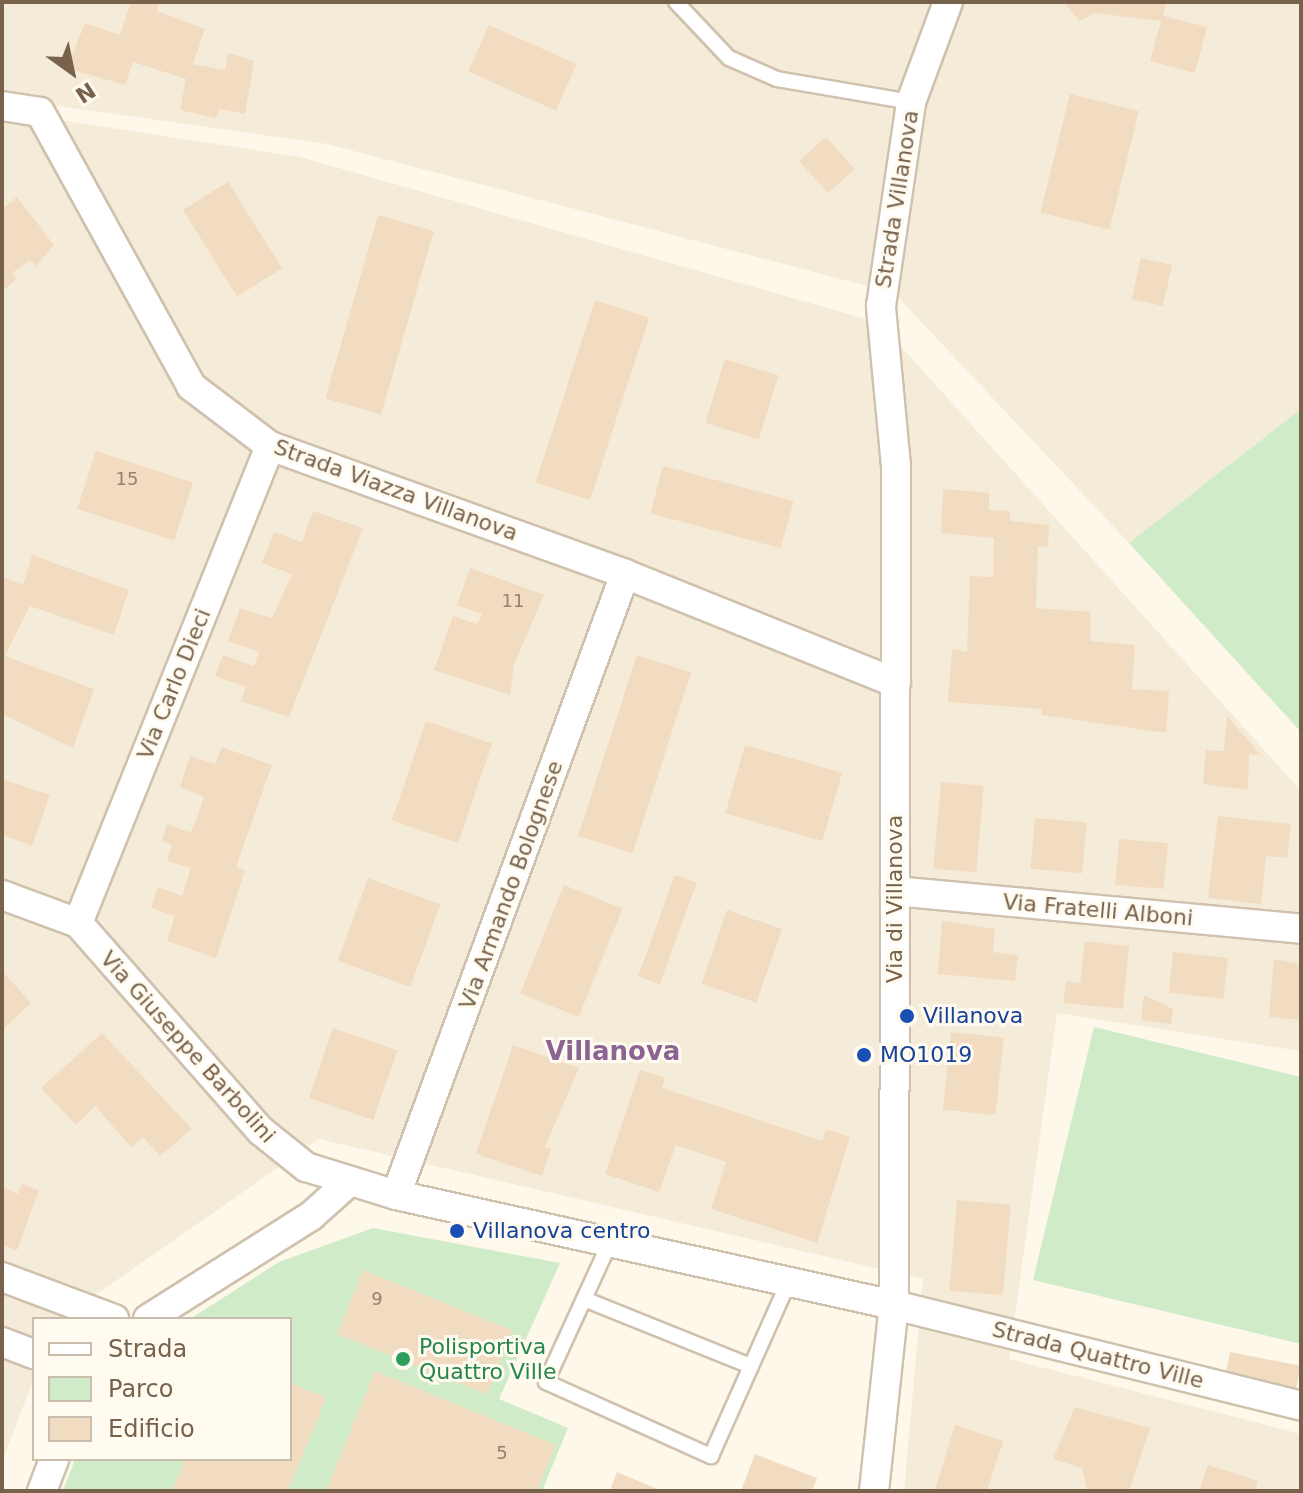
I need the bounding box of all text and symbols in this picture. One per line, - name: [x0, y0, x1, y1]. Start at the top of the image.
- north arrow: [32, 32, 112, 112]
- text: N: [71, 77, 100, 108]
- street label: Strada Villanova: [870, 108, 924, 290]
- street label: Strada Viazza Villanova: [270, 434, 522, 546]
- house number: 15: [116, 468, 138, 490]
- house number: 11: [502, 590, 524, 612]
- street label: Via Carlo Dieci: [132, 605, 216, 763]
- street label: Via Armando Bolognese: [454, 757, 568, 1013]
- street label: Via di Villanova: [882, 815, 908, 983]
- street label: Via Fratelli Alboni: [1002, 889, 1194, 931]
- street label: Via Giuseppe Barbolini: [95, 946, 281, 1148]
- place label: Villanova: [923, 1003, 1023, 1029]
- marker: Villanova: [898, 1007, 916, 1025]
- district label: Villanova: [546, 1036, 680, 1068]
- place label: MO1019: [880, 1042, 972, 1068]
- marker: MO1019: [855, 1046, 873, 1064]
- place label: Villanova centro: [473, 1218, 651, 1244]
- marker: Villanova centro: [448, 1222, 466, 1240]
- house number: 9: [371, 1288, 383, 1310]
- street label: Strada Quattro Ville: [990, 1316, 1206, 1394]
- legend: [32, 1317, 292, 1461]
- place label: Polisportiva Quattro Ville: [419, 1333, 556, 1384]
- text: Strada: [108, 1335, 187, 1363]
- marker: Polisportiva Quattro Ville: [394, 1350, 412, 1368]
- text: Parco: [108, 1375, 173, 1403]
- text: Edificio: [108, 1415, 195, 1443]
- house number: 5: [496, 1442, 508, 1464]

